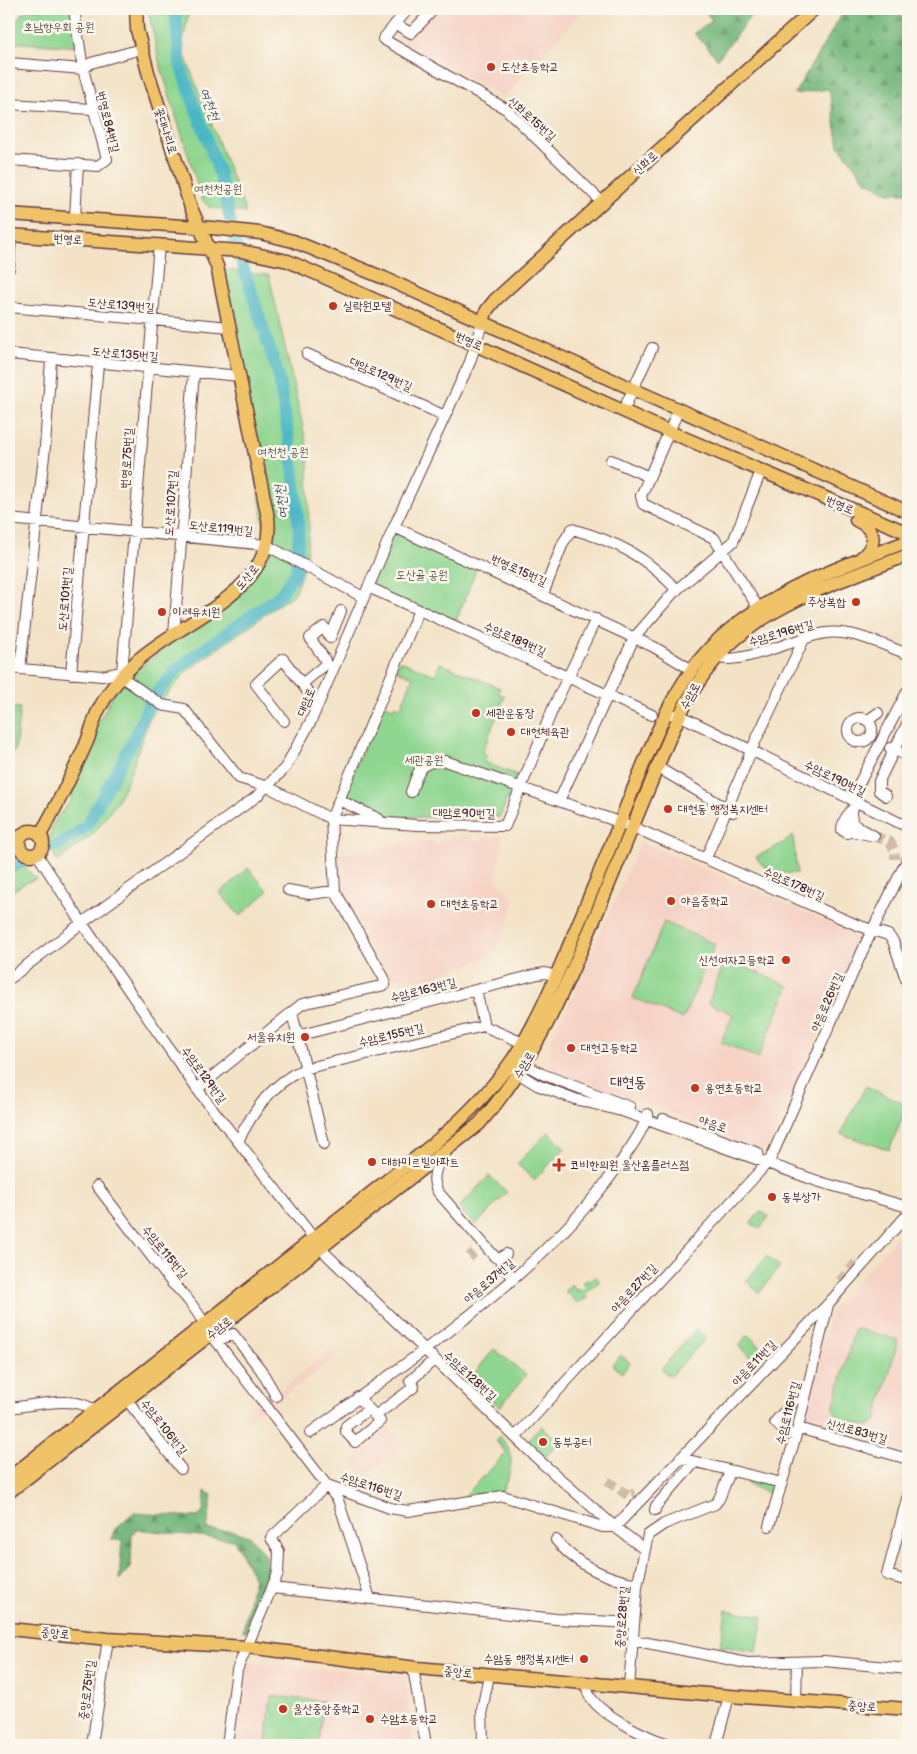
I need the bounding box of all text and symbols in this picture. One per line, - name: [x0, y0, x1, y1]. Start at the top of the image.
- park label: 호남향우회 공원: [24, 20, 94, 35]
- place label: 도산초등학교: [501, 60, 559, 75]
- marker: 도산초등학교: [485, 61, 497, 73]
- water label: 여천천: [196, 85, 224, 125]
- street label: 번영로84번길: [93, 90, 122, 155]
- street label: 신화로15번길: [504, 94, 559, 145]
- street label: 꽃대나리로: [151, 106, 180, 156]
- street label: 신화로: [630, 148, 661, 179]
- park label: 여천천공원: [194, 182, 242, 197]
- street label: 번영로: [53, 231, 83, 248]
- street label: 도산로139번길: [87, 295, 155, 316]
- place label: 실락원모텔: [343, 299, 392, 314]
- marker: 실락원모텔: [327, 300, 339, 312]
- street label: 번영로: [453, 329, 485, 354]
- street label: 도산로135번길: [91, 344, 159, 365]
- street label: 대암로129번길: [347, 354, 415, 395]
- street label: 번영로75번길: [118, 427, 137, 489]
- park label: 여천천 공원: [257, 445, 309, 460]
- street label: 도산로107번길: [162, 469, 181, 536]
- water label: 여천천: [271, 482, 292, 520]
- street label: 번영로: [824, 493, 856, 518]
- street label: 도산로119번길: [188, 518, 254, 539]
- street label: 번영로15번길: [488, 551, 549, 590]
- street label: 도산로: [232, 561, 262, 593]
- street label: 도산로101번길: [55, 566, 76, 632]
- park label: 도산골 공원: [396, 568, 448, 583]
- place label: 주상복합: [807, 595, 846, 610]
- marker: 주상복합: [850, 596, 862, 608]
- place label: 이레유치원: [172, 605, 220, 620]
- marker: 이레유치원: [156, 606, 168, 618]
- street label: 수암로196번길: [747, 617, 816, 650]
- street label: 수암로189번길: [481, 619, 549, 660]
- street label: 수암로: [677, 680, 704, 713]
- street label: 대암로: [294, 686, 319, 718]
- place label: 세관운동장: [486, 706, 535, 721]
- marker: 세관운동장: [470, 707, 482, 719]
- place label: 대현체육관: [521, 725, 570, 740]
- marker: 대현체육관: [505, 726, 517, 738]
- park label: 세관공원: [405, 753, 443, 768]
- street label: 수암로190번길: [801, 757, 868, 800]
- place label: 대현동 행정복지센터: [678, 802, 768, 817]
- marker: 대현동 행정복지센터: [662, 803, 674, 815]
- street label: 대암로90번길: [433, 805, 496, 822]
- street label: 수암로178번길: [761, 864, 827, 905]
- place label: 야음중학교: [681, 894, 729, 909]
- marker: 야음중학교: [665, 895, 677, 907]
- place label: 대현초등학교: [441, 897, 499, 912]
- marker: 대현초등학교: [425, 898, 437, 910]
- place label: 신선여자고등학교: [699, 953, 776, 968]
- marker: 신선여자고등학교: [780, 954, 792, 966]
- street label: 야음로26번길: [808, 970, 847, 1034]
- street label: 수암로163번길: [388, 975, 458, 1006]
- street label: 수암로155번길: [357, 1021, 426, 1050]
- place label: 서울유치원: [247, 1030, 295, 1045]
- marker: 서울유치원: [299, 1031, 311, 1043]
- place label: 대현고등학교: [581, 1041, 639, 1056]
- marker: 대현고등학교: [565, 1042, 577, 1054]
- street label: 수암로129번길: [178, 1044, 230, 1107]
- street label: 수암로: [510, 1049, 538, 1082]
- district label: 대현동: [610, 1073, 646, 1092]
- place label: 용연초등학교: [705, 1081, 763, 1096]
- marker: 용연초등학교: [689, 1082, 701, 1094]
- street label: 야음로: [697, 1113, 729, 1136]
- place label: 대하미르빌아파트: [382, 1155, 459, 1170]
- marker: 대하미르빌아파트: [366, 1156, 378, 1168]
- marker: 코비한의원 울산홈플러스점: [552, 1158, 566, 1172]
- place label: 코비한의원 울산홈플러스점: [570, 1158, 689, 1173]
- place label: 동부상가: [782, 1190, 821, 1205]
- marker: 동부상가: [766, 1191, 778, 1203]
- street label: 수암로115번길: [139, 1223, 191, 1282]
- street label: 야음로37번길: [461, 1256, 518, 1307]
- street label: 야음로27번길: [608, 1261, 661, 1316]
- street label: 수암로: [203, 1314, 235, 1343]
- street label: 야음로11번길: [729, 1337, 780, 1389]
- street label: 수암로128번길: [440, 1348, 500, 1405]
- street label: 수암로116번길: [773, 1380, 804, 1446]
- street label: 수암로106번길: [137, 1396, 190, 1459]
- street label: 신선로83번길: [825, 1416, 889, 1447]
- place label: 동부공터: [553, 1435, 592, 1450]
- marker: 동부공터: [537, 1436, 549, 1448]
- street label: 수암로116번길: [338, 1469, 404, 1504]
- street label: 중앙로28번길: [612, 1585, 633, 1649]
- street label: 중앙로: [40, 1625, 70, 1642]
- place label: 수암동 행정복지센터: [484, 1652, 574, 1667]
- marker: 수암동 행정복지센터: [578, 1653, 590, 1665]
- street label: 중앙로75번길: [76, 1658, 99, 1721]
- street label: 중앙로: [443, 1664, 473, 1681]
- street label: 중앙로: [847, 1698, 877, 1715]
- place label: 울산중앙중학교: [293, 1702, 361, 1717]
- marker: 울산중앙중학교: [277, 1703, 289, 1715]
- place label: 수암초등학교: [380, 1712, 438, 1727]
- marker: 수암초등학교: [364, 1713, 376, 1725]

